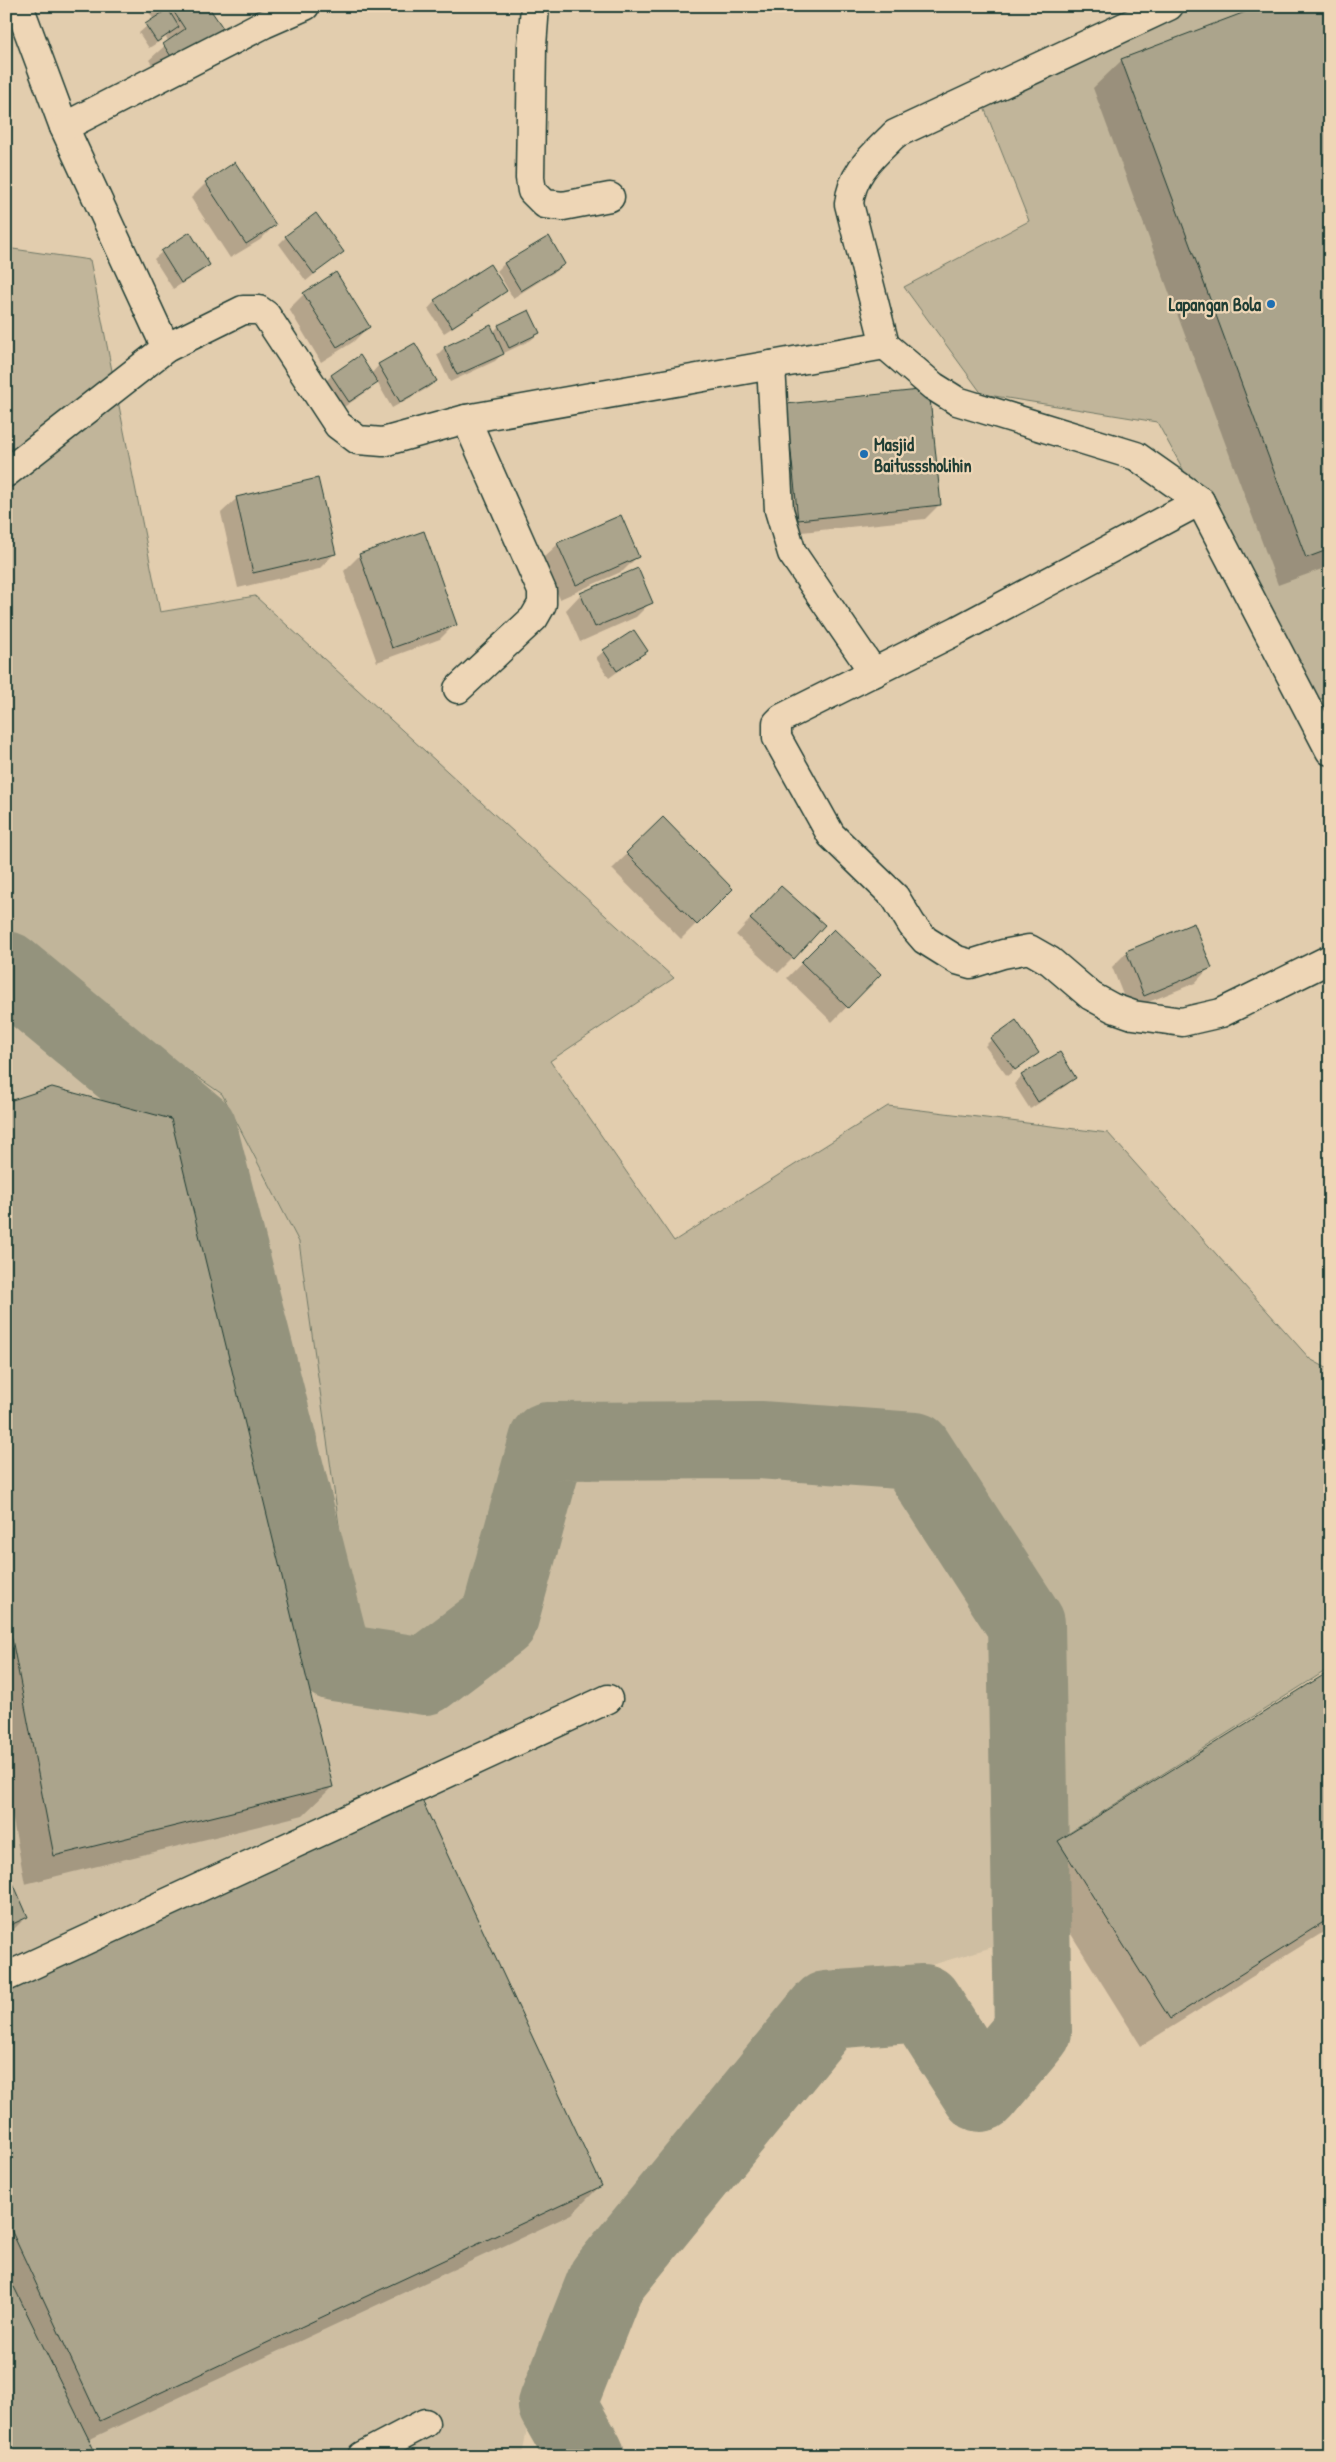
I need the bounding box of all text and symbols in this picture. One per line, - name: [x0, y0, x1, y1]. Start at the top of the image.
- place label: Lapangan Bola: [1169, 292, 1262, 318]
- marker: Lapangan Bola: [1265, 298, 1277, 310]
- place label: Masjid Baitusssholihin: [874, 432, 972, 478]
- marker: Masjid Baitusssholihin: [858, 448, 870, 460]

